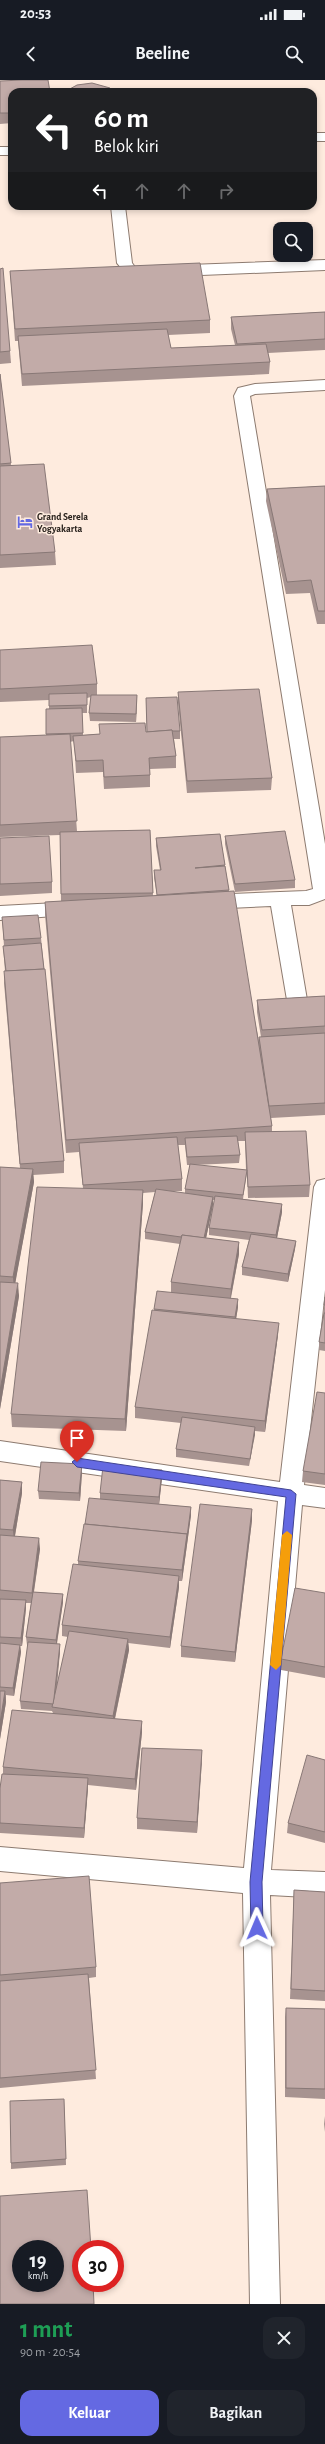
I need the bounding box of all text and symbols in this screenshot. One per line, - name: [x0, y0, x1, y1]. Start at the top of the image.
- text: 20:53: [20, 6, 51, 21]
- icon: back: [20, 43, 42, 65]
- icon: search: [283, 43, 305, 65]
- text: Beeline: [135, 45, 190, 63]
- icon: left: [28, 104, 80, 156]
- text: 60 m: [94, 105, 149, 133]
- text: Belok kiri: [94, 138, 159, 156]
- icon: left: [89, 180, 111, 202]
- icon: ahead: [131, 180, 153, 202]
- icon: ahead: [173, 180, 195, 202]
- icon: right: [215, 180, 237, 202]
- map controls: [273, 222, 313, 262]
- button: search: [273, 222, 313, 262]
- place label: Grand Serela Yogyakarta: [37, 512, 88, 534]
- hotel icon: Grand Serela Yogyakarta: [16, 513, 34, 531]
- pin: [60, 1421, 94, 1462]
- icon: arrive: [66, 1427, 88, 1449]
- position arrow: [236, 1907, 278, 1949]
- speed limit sign: 30: [72, 2240, 124, 2292]
- text: 19: [30, 2251, 46, 2271]
- text: km/h: [28, 2271, 48, 2281]
- button: close: [263, 2317, 305, 2359]
- text: 1 mnt: [20, 2318, 72, 2342]
- text: 90 m · 20:54: [20, 2346, 80, 2359]
- button: Keluar: [20, 2390, 159, 2436]
- button: Bagikan: [167, 2390, 305, 2436]

